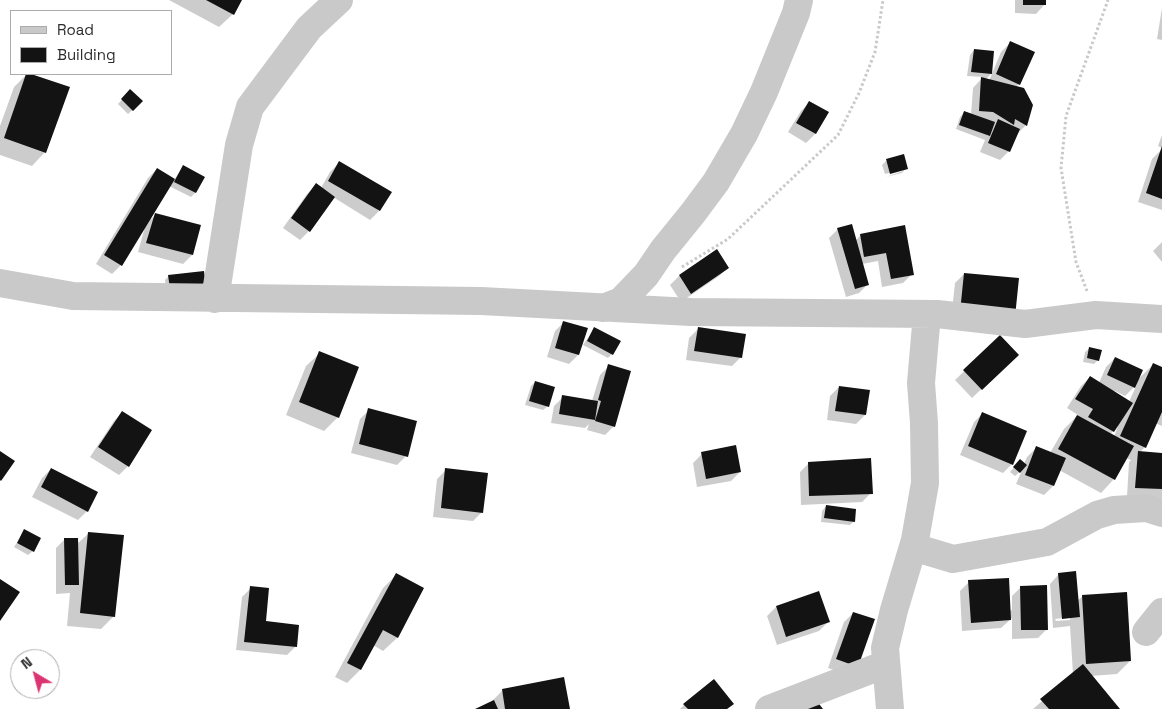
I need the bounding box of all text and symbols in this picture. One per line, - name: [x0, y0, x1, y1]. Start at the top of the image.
- legend: [10, 10, 172, 75]
- text: Road: [57, 20, 94, 39]
- text: Building: [57, 45, 116, 64]
- north arrow: [10, 649, 60, 699]
- text: N: [17, 653, 36, 673]

